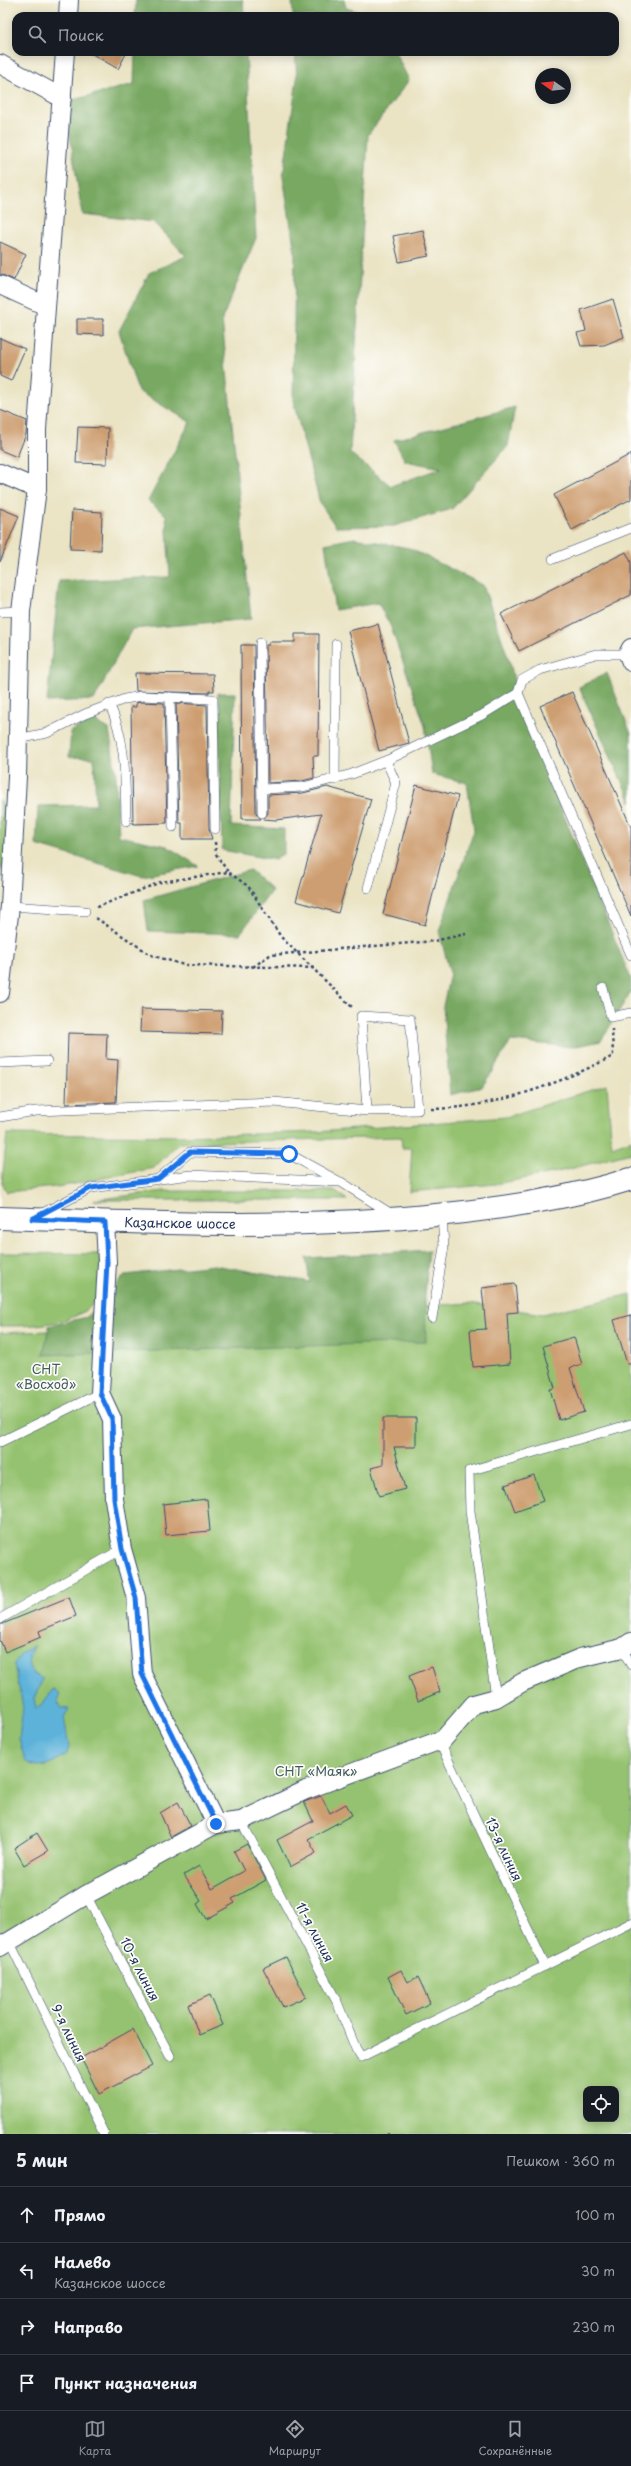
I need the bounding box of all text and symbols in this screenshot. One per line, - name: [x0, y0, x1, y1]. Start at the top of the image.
- search box: [12, 12, 619, 56]
- icon: search: [26, 23, 48, 45]
- text: Поиск: [58, 23, 104, 46]
- north arrow: [535, 68, 571, 104]
- route start: [280, 1145, 298, 1163]
- street label: Казанское шоссе: [124, 1212, 236, 1233]
- park label: СНТ «Восход»: [16, 1359, 76, 1393]
- park label: СНТ «Маяк»: [275, 1761, 357, 1780]
- street label: 13-я линия: [481, 1814, 528, 1884]
- route end: [207, 1815, 225, 1833]
- street label: 11-я линия: [292, 1898, 339, 1965]
- street label: 10-я линия: [116, 1933, 165, 2004]
- street label: 9-я линия: [47, 2001, 92, 2065]
- map controls: [583, 2086, 619, 2122]
- button: locate: [583, 2086, 619, 2122]
- text: 5 мин: [16, 2147, 68, 2173]
- text: Пешком · 360 m: [506, 2151, 615, 2170]
- text: Прямо: [54, 2203, 105, 2226]
- icon: ahead: [16, 2204, 38, 2226]
- text: 100 m: [575, 2205, 615, 2224]
- text: Налево: [54, 2250, 111, 2273]
- icon: left: [16, 2260, 38, 2282]
- text: 30 m: [581, 2261, 615, 2280]
- text: Казанское шоссе: [54, 2273, 166, 2292]
- text: Направо: [54, 2315, 123, 2338]
- icon: right: [16, 2316, 38, 2338]
- text: 230 m: [573, 2317, 615, 2336]
- text: Пункт назначения: [54, 2371, 197, 2394]
- icon: arrive: [16, 2372, 38, 2394]
- tab: Карта: [79, 2418, 111, 2459]
- tab: Маршрут: [269, 2418, 321, 2459]
- tab: Сохранённые: [479, 2418, 552, 2459]

